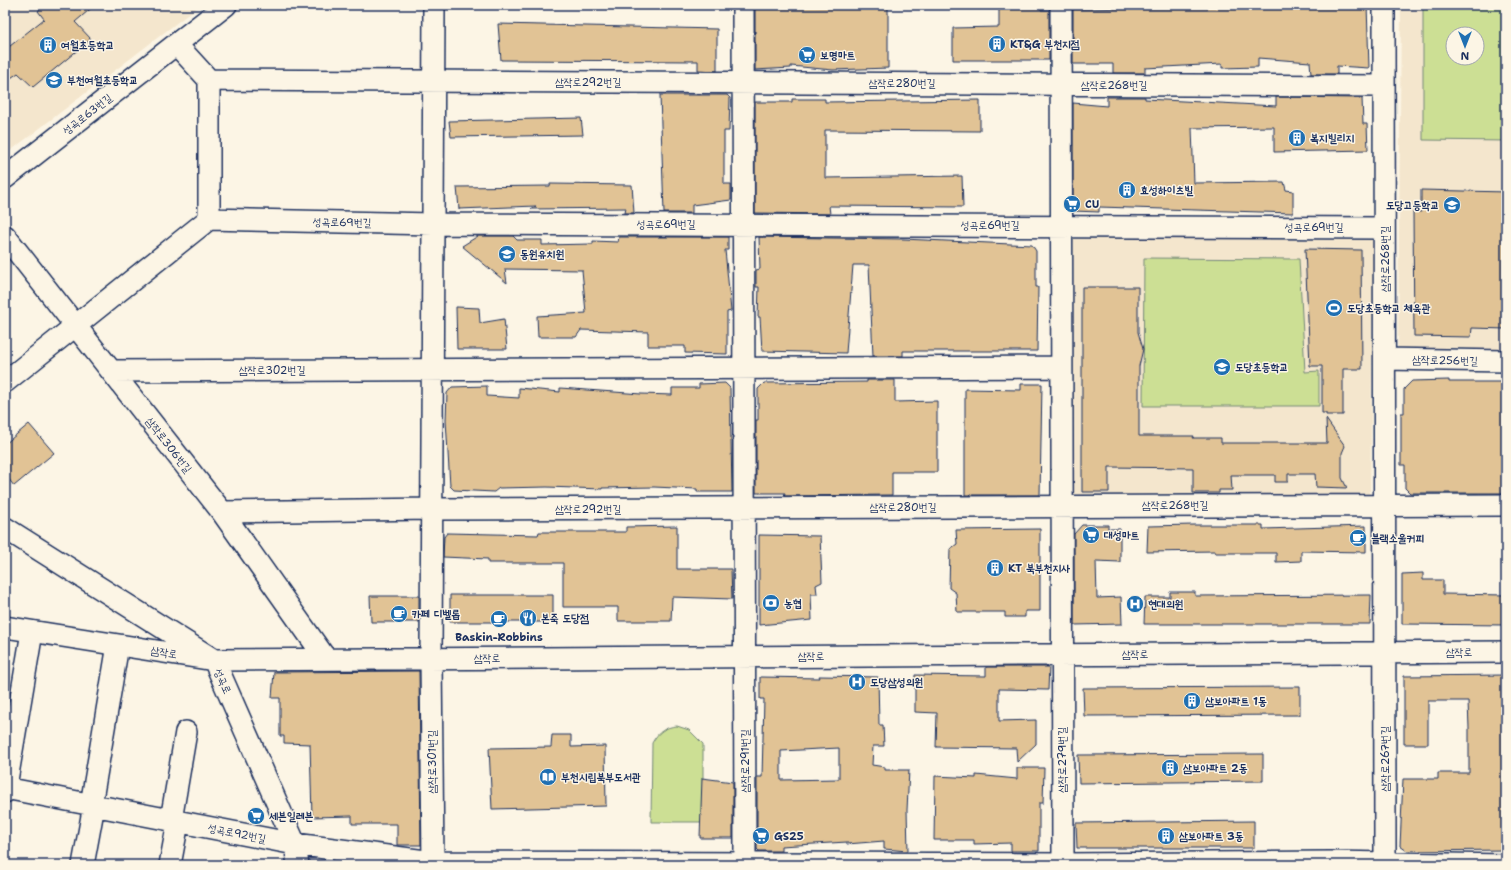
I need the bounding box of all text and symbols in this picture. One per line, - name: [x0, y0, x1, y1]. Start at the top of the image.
- north arrow: [1445, 26, 1485, 66]
- building icon: KT&G 부천지점: [987, 34, 1007, 54]
- building icon: 여월초등학교: [38, 35, 58, 55]
- place label: KT&G 부천지점: [1010, 37, 1080, 52]
- place label: 여월초등학교: [61, 38, 114, 53]
- supermarket icon: 보명마트: [797, 45, 817, 65]
- place label: 보명마트: [820, 48, 856, 63]
- text: N: [1460, 48, 1469, 63]
- school or university icon: 부천여월초등학교: [44, 70, 64, 90]
- place label: 부천여월초등학교: [67, 73, 138, 88]
- street label: 삼작로292번길: [555, 75, 621, 90]
- street label: 삼작로280번길: [869, 76, 936, 91]
- street label: 삼작로268번길: [1081, 78, 1147, 93]
- street label: 성곡로63번길: [59, 90, 115, 138]
- building icon: 복지빌리지: [1287, 128, 1307, 148]
- place label: 복지빌리지: [1310, 131, 1354, 146]
- building icon: 효성하이츠빌: [1117, 180, 1137, 200]
- place label: 효성하이츠빌: [1140, 183, 1194, 198]
- supermarket icon: CU: [1062, 194, 1082, 214]
- school or university icon: 도당고등학교: [1442, 195, 1462, 215]
- place label: CU: [1085, 197, 1099, 212]
- place label: 도당고등학교: [1386, 198, 1439, 213]
- street label: 성곡로69번길: [312, 214, 372, 231]
- street label: 성곡로69번길: [637, 217, 696, 232]
- street label: 성곡로69번길: [961, 218, 1020, 233]
- street label: 성곡로69번길: [1285, 220, 1344, 235]
- street label: 삼작로268번길: [1378, 226, 1393, 292]
- school or university icon: 동원유치원: [497, 244, 517, 264]
- place label: 동원유치원: [520, 247, 564, 262]
- sports icon: 도당초등학교 체육관: [1324, 298, 1344, 318]
- place label: 도당초등학교 체육관: [1347, 301, 1431, 316]
- street label: 삼작로256번길: [1412, 352, 1478, 369]
- school or university icon: 도당초등학교: [1212, 357, 1232, 377]
- place label: 도당초등학교: [1235, 360, 1288, 375]
- street label: 삼작로302번길: [239, 363, 305, 378]
- street label: 삼작로306번길: [142, 414, 195, 476]
- street label: 삼작로268번길: [1142, 498, 1208, 513]
- street label: 삼작로280번길: [870, 500, 937, 515]
- street label: 삼작로292번길: [555, 502, 621, 517]
- supermarket icon: 대성마트: [1081, 525, 1101, 545]
- place label: 대성마트: [1104, 528, 1140, 543]
- cafe icon: 블랙소울커피: [1348, 528, 1368, 548]
- place label: 블랙소울커피: [1371, 531, 1424, 546]
- building icon: KT 북부천지사: [985, 558, 1005, 578]
- place label: KT 북부천지사: [1008, 561, 1070, 576]
- bank icon: 농협: [761, 593, 781, 613]
- hospital icon: 현대의원: [1125, 594, 1145, 614]
- place label: 농협: [784, 596, 802, 611]
- place label: 현대의원: [1148, 597, 1184, 612]
- cafe icon: 카페 디벨롭: [389, 604, 409, 624]
- place label: 카페 디벨롭: [412, 607, 460, 622]
- restaurant icon: 본죽 도당점: [518, 608, 538, 628]
- cafe icon: Baskin-Robbins: [489, 609, 509, 629]
- place label: 본죽 도당점: [541, 611, 589, 626]
- place label: Baskin-Robbins: [455, 630, 543, 645]
- street label: 삼작로: [150, 643, 178, 662]
- street label: 삼작로: [1446, 645, 1472, 660]
- street label: 삼작로: [1122, 647, 1148, 662]
- street label: 삼작로: [798, 649, 824, 664]
- street label: 삼작로: [474, 651, 500, 666]
- street label: 성곡로: [210, 666, 235, 697]
- hospital icon: 도당삼성의원: [847, 672, 867, 692]
- place label: 도당삼성의원: [870, 675, 923, 690]
- building icon: 삼보아파트 1동: [1182, 691, 1202, 711]
- place label: 삼보아파트 1동: [1205, 694, 1267, 709]
- street label: 삼작로267번길: [1378, 726, 1393, 792]
- street label: 삼작로279번길: [1055, 727, 1070, 793]
- street label: 삼작로291번길: [738, 729, 753, 793]
- street label: 삼작로301번길: [425, 730, 440, 794]
- building icon: 삼보아파트 2동: [1160, 758, 1180, 778]
- place label: 삼보아파트 2동: [1183, 761, 1248, 776]
- library icon: 부천시립북부도서관: [538, 767, 558, 787]
- place label: 부천시립북부도서관: [561, 770, 641, 785]
- supermarket icon: 세븐일레븐: [246, 806, 266, 826]
- place label: 세븐일레븐: [269, 809, 313, 824]
- street label: 성곡로92번길: [206, 820, 267, 847]
- supermarket icon: GS25: [751, 826, 771, 846]
- building icon: 삼보아파트 3동: [1156, 826, 1176, 846]
- place label: GS25: [774, 829, 804, 844]
- place label: 삼보아파트 3동: [1179, 829, 1244, 844]

